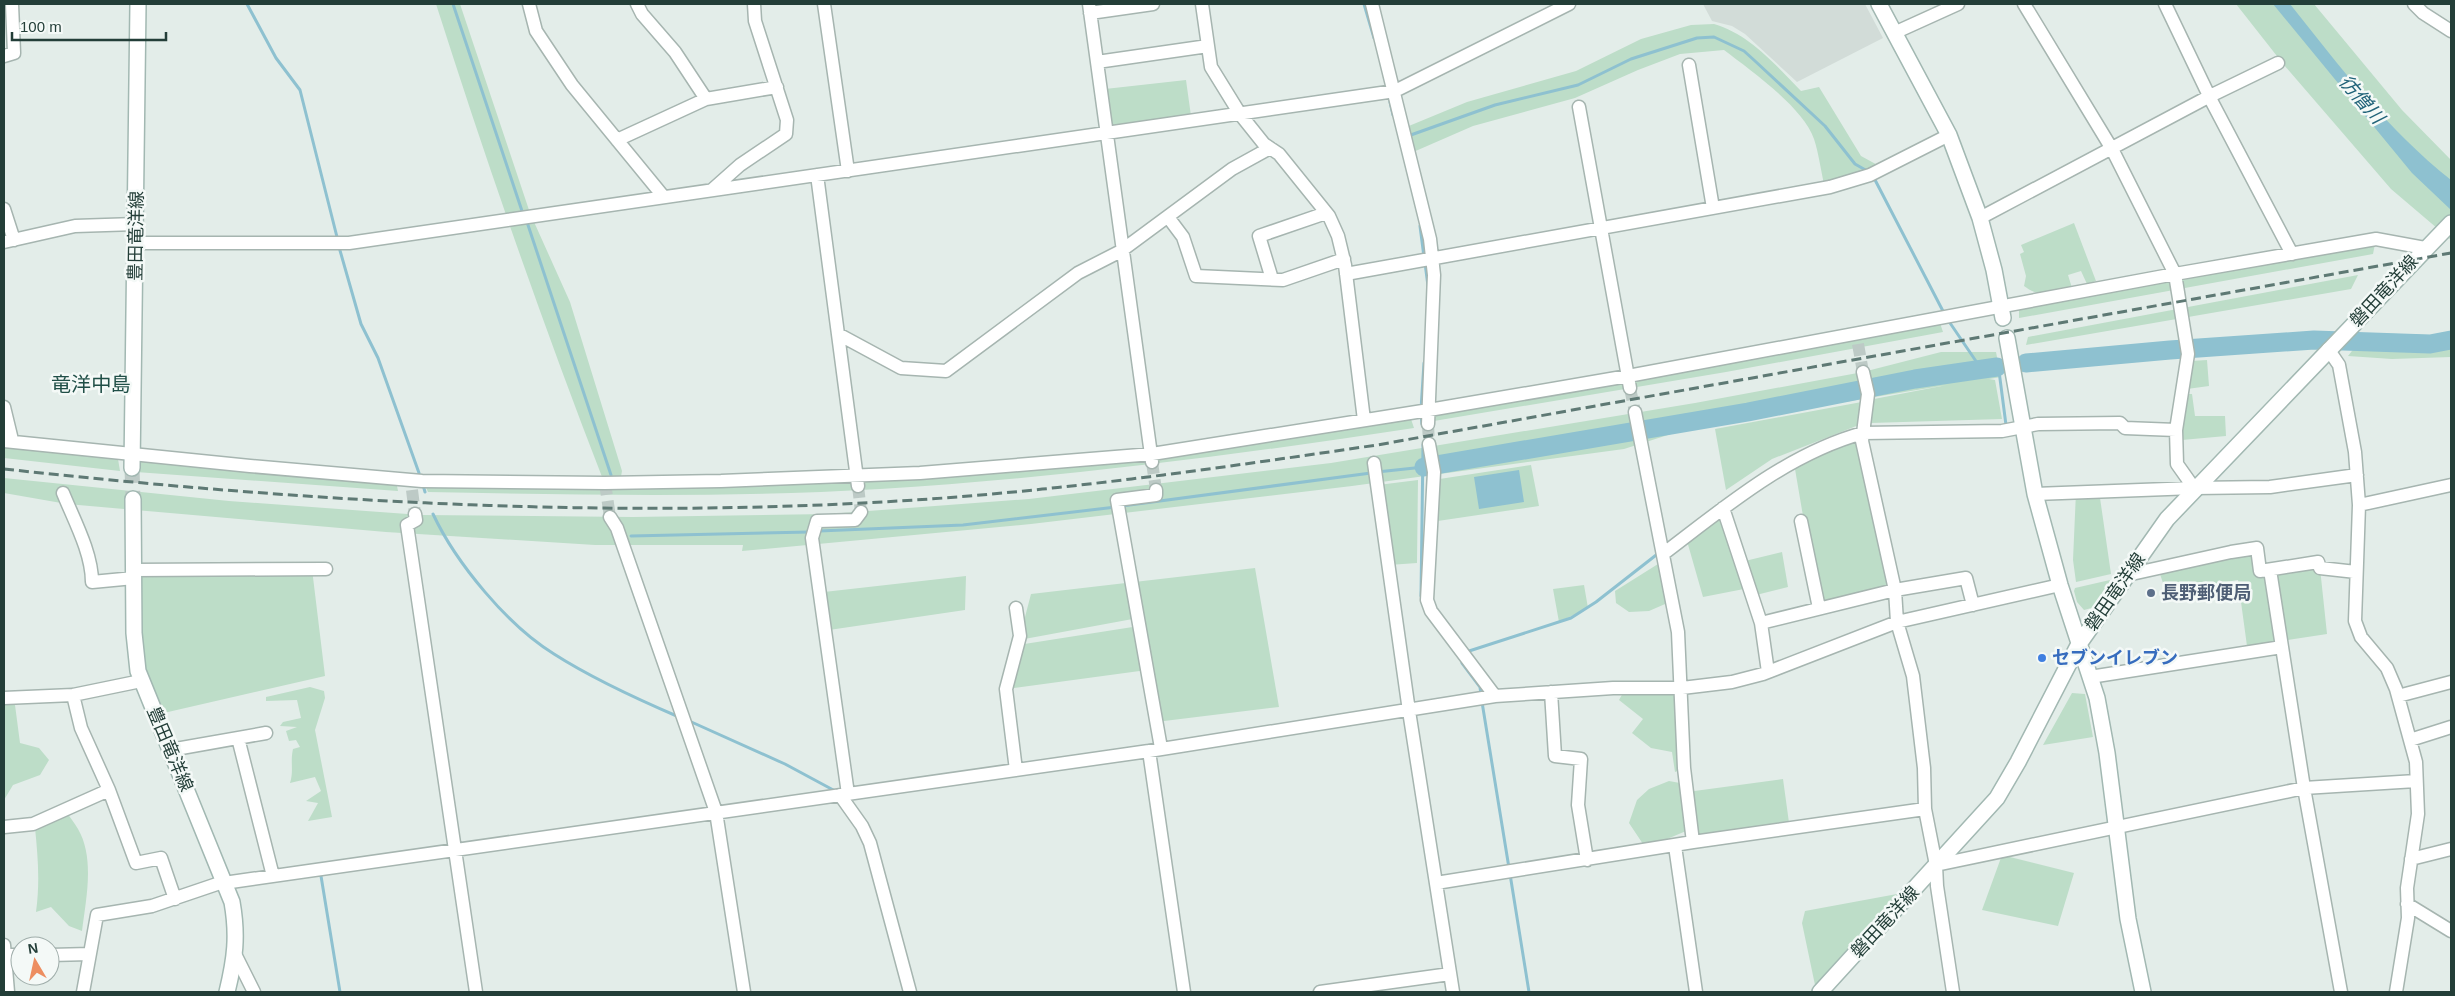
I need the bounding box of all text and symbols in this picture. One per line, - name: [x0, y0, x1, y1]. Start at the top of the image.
- scale bar: [12, 10, 166, 42]
- text: 100 m: [20, 18, 62, 35]
- water label: 彷僧川: [2335, 71, 2390, 129]
- street label: 豊田竜洋線: [125, 191, 147, 281]
- street label: 磐田竜洋線: [2346, 251, 2422, 331]
- district label: 竜洋中島: [51, 373, 131, 395]
- street label: 磐田竜洋線: [2081, 549, 2149, 635]
- place label: 長野郵便局: [2161, 583, 2251, 603]
- marker: 長野郵便局: [2145, 587, 2157, 599]
- place label: セブンイレブン: [2052, 648, 2178, 668]
- marker: セブンイレブン: [2036, 652, 2048, 664]
- street label: 豊田竜洋線: [143, 704, 197, 794]
- street label: 磐田竜洋線: [1847, 882, 1923, 962]
- north arrow: [10, 936, 60, 986]
- text: N: [27, 939, 39, 957]

